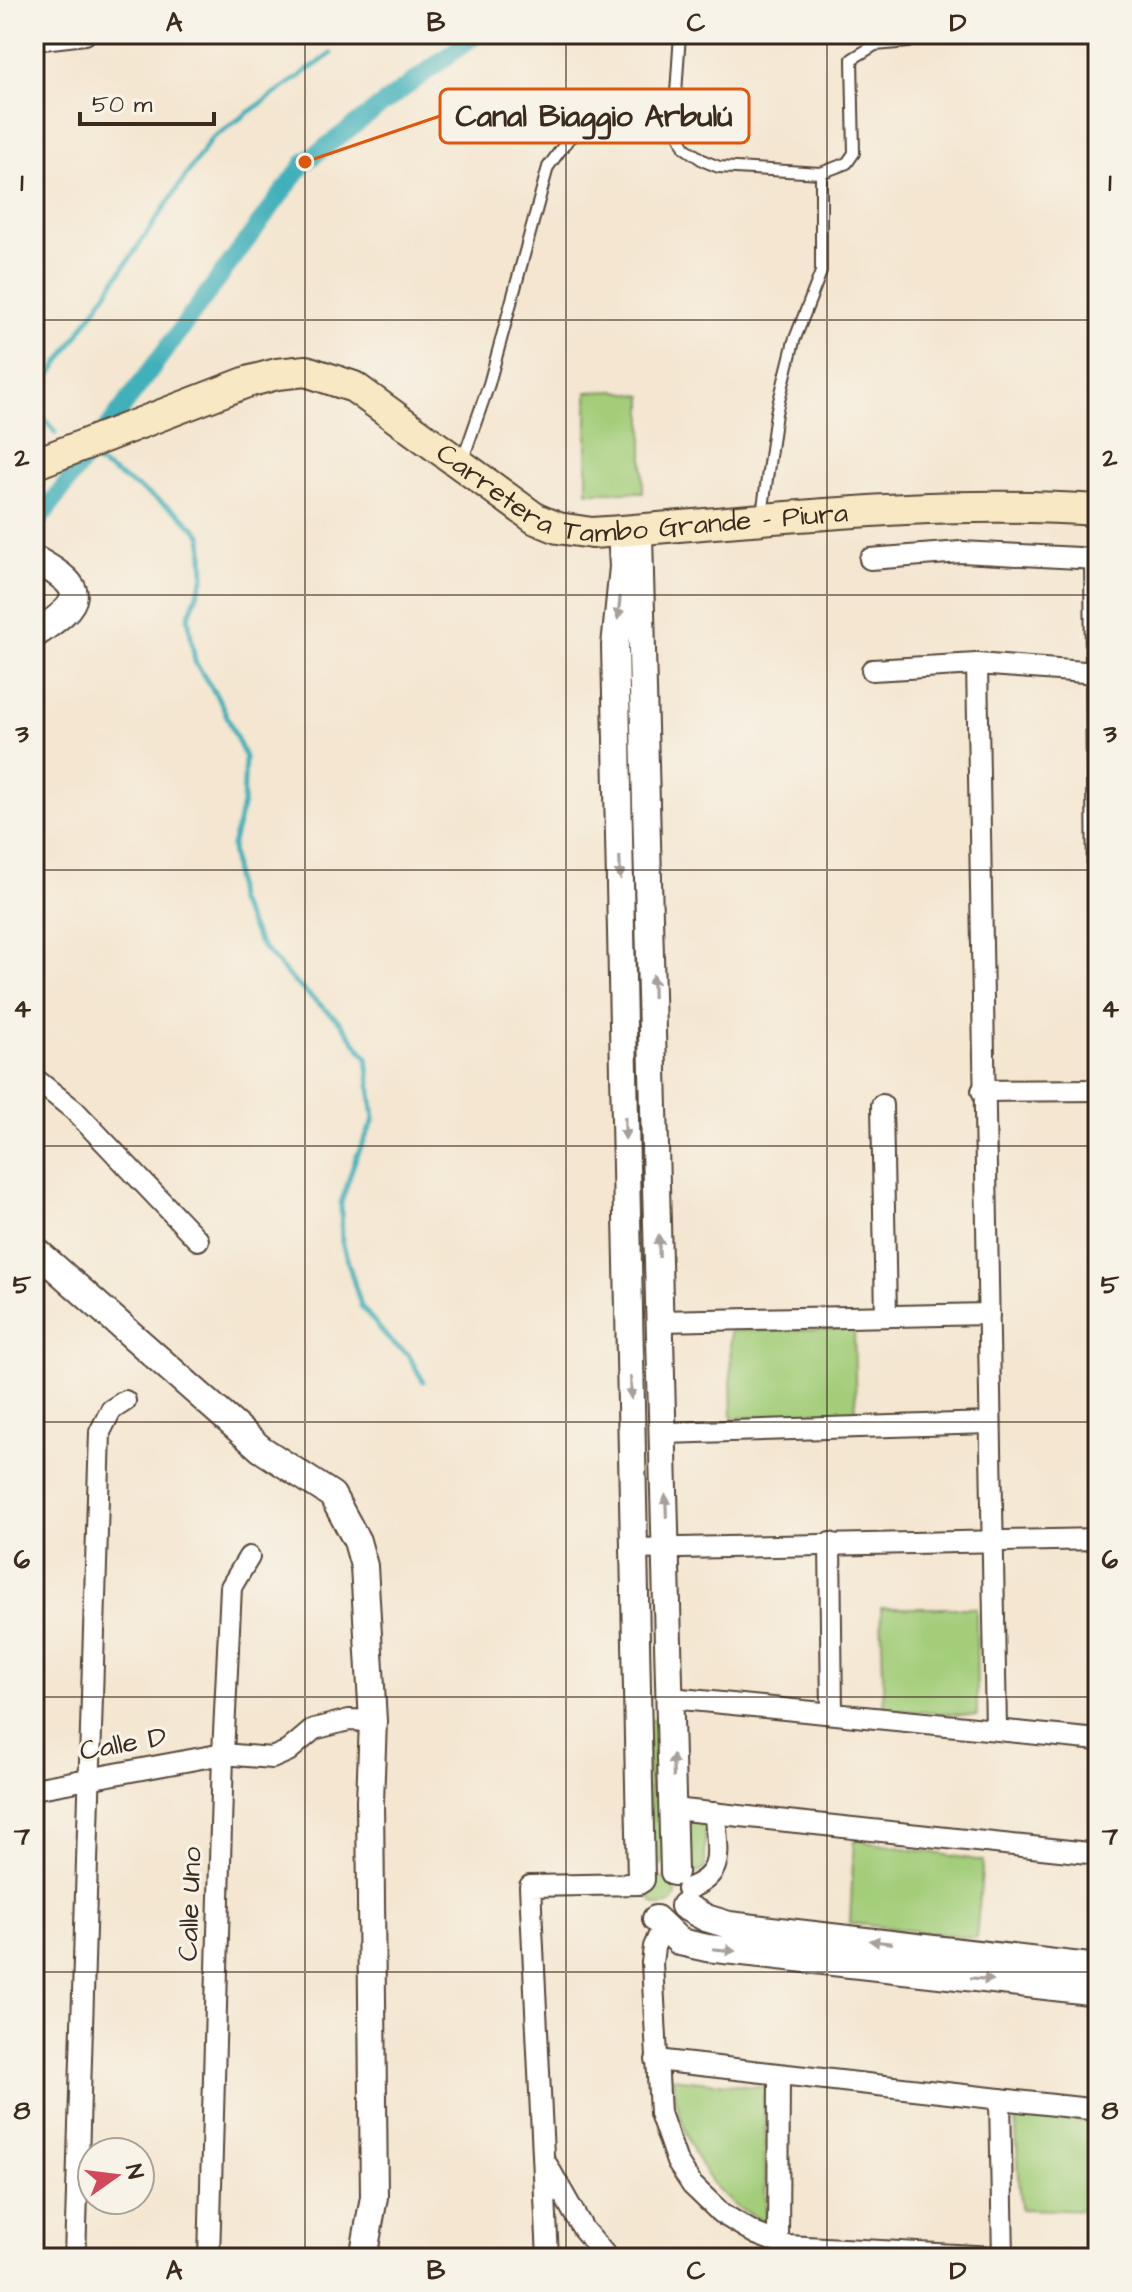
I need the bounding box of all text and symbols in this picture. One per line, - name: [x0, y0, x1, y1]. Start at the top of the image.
- text: A: [166, 5, 183, 41]
- text: B: [427, 5, 446, 41]
- text: C: [687, 5, 706, 41]
- text: D: [950, 5, 967, 41]
- scale bar: [80, 76, 214, 126]
- text: 50 m: [92, 88, 153, 122]
- callout: Canal Biaggio Arbulú: [440, 89, 749, 143]
- text: Canal Biaggio Arbulú: [456, 96, 732, 140]
- text: 1: [20, 165, 24, 201]
- text: 1: [1108, 165, 1112, 201]
- street label: Carretera Tambo Grande - Piura: [429, 434, 849, 553]
- text: 2: [14, 440, 30, 476]
- text: 2: [1102, 440, 1118, 476]
- one-way arrow: [613, 596, 626, 621]
- text: 3: [14, 716, 29, 752]
- text: 3: [1102, 716, 1117, 752]
- one-way arrow: [613, 856, 626, 881]
- one-way arrow: [646, 973, 659, 998]
- text: 4: [13, 991, 31, 1027]
- text: 4: [1101, 991, 1119, 1027]
- one-way arrow: [619, 1116, 631, 1141]
- one-way arrow: [653, 1233, 666, 1258]
- text: 5: [13, 1267, 32, 1303]
- text: 5: [1101, 1267, 1120, 1303]
- one-way arrow: [624, 1376, 637, 1401]
- one-way arrow: [660, 1493, 672, 1518]
- text: 6: [14, 1542, 31, 1578]
- text: 6: [1102, 1542, 1119, 1578]
- street label: Calle D: [77, 1717, 169, 1771]
- one-way arrow: [666, 1753, 679, 1778]
- text: 7: [13, 1818, 30, 1854]
- text: 7: [1101, 1818, 1118, 1854]
- street label: Calle Uno: [169, 1846, 211, 1962]
- one-way arrow: [869, 1936, 894, 1949]
- one-way arrow: [712, 1943, 737, 1956]
- one-way arrow: [970, 1972, 995, 1985]
- text: 8: [14, 2093, 31, 2129]
- text: 8: [1102, 2093, 1119, 2129]
- north arrow: [76, 2136, 156, 2216]
- text: N: [117, 2161, 151, 2182]
- text: A: [166, 2253, 183, 2289]
- text: B: [427, 2253, 446, 2289]
- text: C: [687, 2253, 706, 2289]
- text: D: [950, 2253, 967, 2289]

